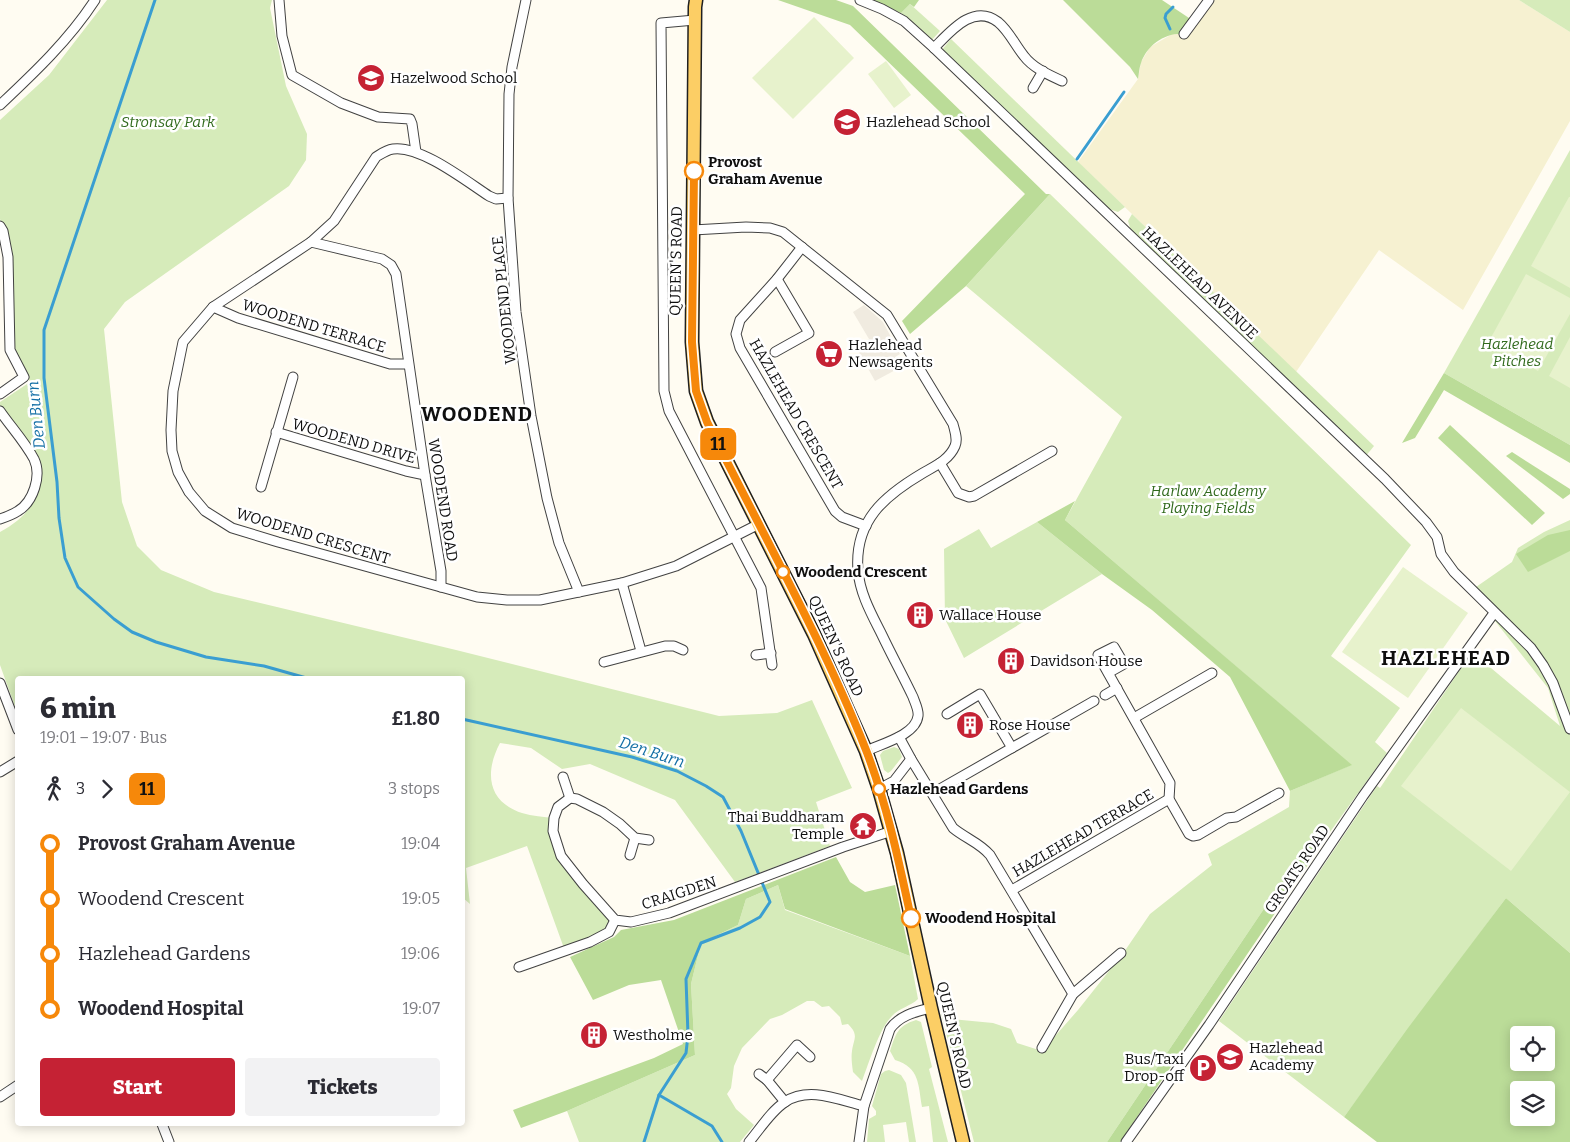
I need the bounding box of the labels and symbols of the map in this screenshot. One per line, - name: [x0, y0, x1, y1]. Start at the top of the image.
- school or university icon: Hazelwood School: [356, 63, 386, 93]
- place label: Hazelwood School: [390, 69, 517, 87]
- school or university icon: Hazlehead School: [832, 107, 862, 137]
- park label: Stronsay Park: [121, 113, 216, 131]
- place label: Hazlehead School: [866, 113, 990, 131]
- place label: Provost Graham Avenue: [708, 153, 822, 188]
- marker: Provost Graham Avenue: [684, 161, 704, 181]
- street label: QUEEN'S ROAD: [666, 206, 686, 316]
- street label: HAZLEHEAD AVENUE: [1138, 223, 1262, 343]
- street label: WOODEND PLACE: [488, 235, 520, 365]
- street label: WOODEND TERRACE: [240, 296, 388, 356]
- park label: Hazlehead Pitches: [1481, 335, 1554, 370]
- street label: HAZLEHEAD CRESCENT: [746, 336, 847, 493]
- place label: Hazlehead Newsagents: [848, 336, 933, 371]
- supermarket icon: Hazlehead Newsagents: [814, 339, 844, 369]
- water label: Den Burn: [23, 380, 49, 450]
- district label: WOODEND: [421, 402, 533, 426]
- street label: WOODEND DRIVE: [290, 415, 418, 467]
- line badge: 11: [696, 428, 740, 460]
- street label: WOODEND ROAD: [424, 437, 462, 563]
- park label: Harlaw Academy Playing Fields: [1150, 482, 1267, 517]
- street label: WOODEND CRESCENT: [234, 504, 392, 568]
- place label: Woodend Crescent: [794, 563, 927, 581]
- marker: Woodend Crescent: [776, 565, 790, 579]
- street label: QUEEN'S ROAD: [805, 592, 867, 700]
- building icon: Wallace House: [905, 600, 935, 630]
- place label: Wallace House: [939, 606, 1042, 624]
- building icon: Davidson House: [996, 646, 1026, 676]
- district label: HAZLEHEAD: [1381, 646, 1511, 670]
- place label: Davidson House: [1030, 652, 1143, 670]
- building icon: Rose House: [955, 710, 985, 740]
- place label: Rose House: [989, 716, 1071, 734]
- water label: Den Burn: [617, 732, 687, 772]
- place label: Hazlehead Gardens: [890, 780, 1028, 798]
- marker: Hazlehead Gardens: [872, 782, 886, 796]
- street label: HAZLEHEAD TERRACE: [1009, 785, 1157, 881]
- place label: Thai Buddharam Temple: [728, 808, 845, 843]
- temple icon: Thai Buddharam Temple: [848, 811, 878, 841]
- street label: GROATS ROAD: [1261, 821, 1333, 917]
- street label: CRAIGDEN: [639, 872, 719, 914]
- marker: Woodend Hospital: [901, 908, 921, 928]
- place label: Woodend Hospital: [925, 909, 1056, 927]
- street label: QUEEN'S ROAD: [933, 979, 975, 1091]
- building icon: Westholme: [579, 1020, 609, 1050]
- place label: Westholme: [613, 1026, 693, 1044]
- place label: Hazlehead Academy: [1249, 1039, 1323, 1074]
- school or university icon: Hazlehead Academy: [1215, 1042, 1245, 1072]
- place label: Bus/Taxi Drop-off: [1124, 1050, 1186, 1085]
- parking icon: Bus/Taxi Drop-off: [1188, 1053, 1218, 1083]

